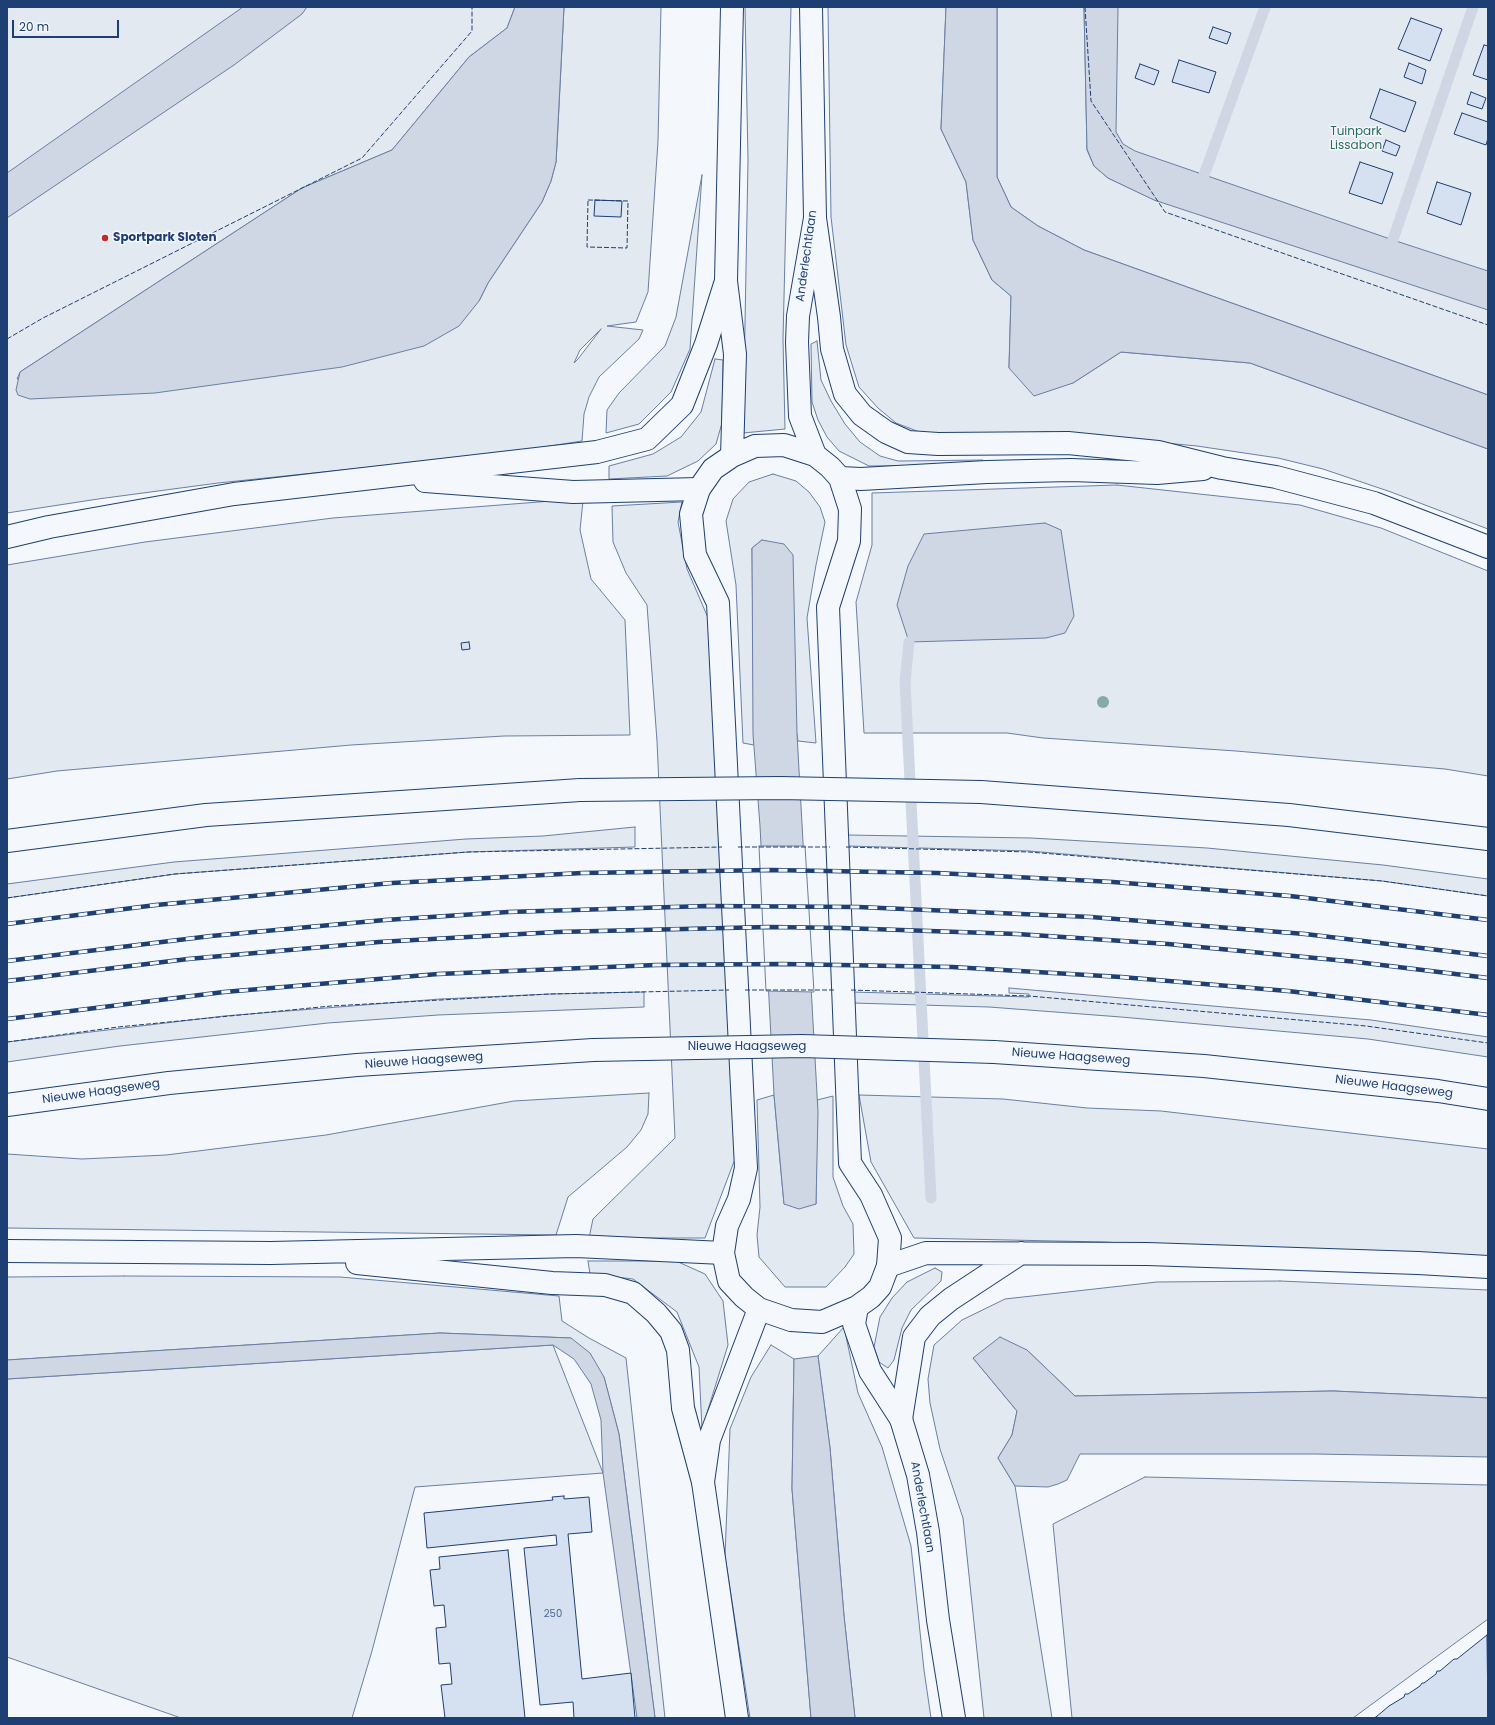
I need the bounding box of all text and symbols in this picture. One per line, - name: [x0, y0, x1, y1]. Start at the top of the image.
- scale bar: [14, 12, 121, 38]
- text: 20 m: [19, 18, 49, 35]
- park label: Tuinpark Lissabon: [1330, 125, 1382, 153]
- street label: Anderlechtlaan: [793, 209, 821, 303]
- place label: Sportpark Sloten: [113, 231, 216, 245]
- marker: Sportpark Sloten: [100, 233, 110, 243]
- street label: Nieuwe Haagseweg: [688, 1040, 806, 1054]
- street label: Nieuwe Haagseweg: [1011, 1046, 1131, 1068]
- street label: Nieuwe Haagseweg: [364, 1050, 484, 1072]
- street label: Nieuwe Haagseweg: [1334, 1073, 1454, 1101]
- street label: Nieuwe Haagseweg: [41, 1077, 161, 1107]
- street label: Anderlechtlaan: [907, 1460, 937, 1554]
- house number: 250: [544, 1608, 562, 1620]

